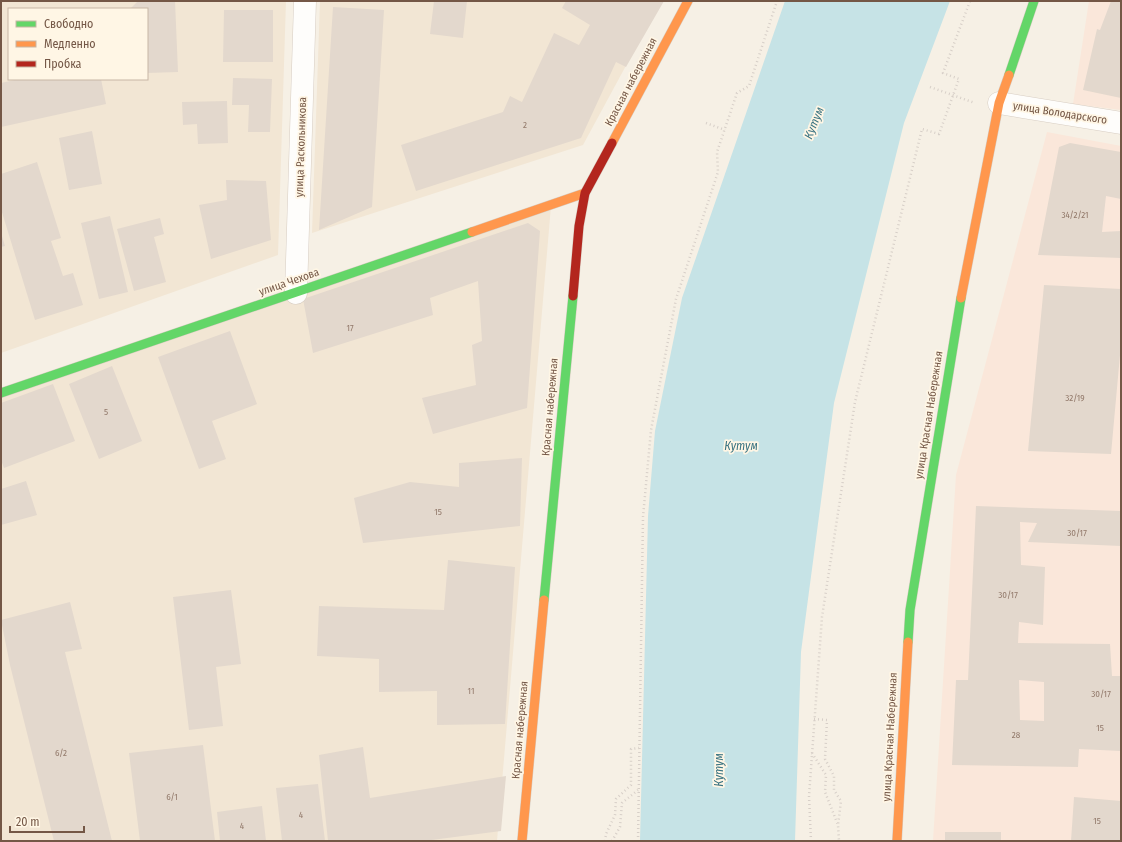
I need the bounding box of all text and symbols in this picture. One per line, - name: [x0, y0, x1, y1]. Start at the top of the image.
- legend: [8, 8, 148, 80]
- text: Свободно: [44, 17, 93, 31]
- street label: Красная набережная: [602, 36, 660, 128]
- text: Медленно: [44, 37, 96, 51]
- text: Пробка: [44, 57, 82, 71]
- street label: улица Раскольникова: [293, 97, 309, 197]
- street label: улица Володарского: [1012, 99, 1108, 127]
- water label: Кутум: [801, 105, 827, 141]
- house number: 2: [523, 120, 527, 130]
- house number: 34/2/21: [1061, 210, 1089, 220]
- street label: улица Чехова: [257, 266, 321, 298]
- house number: 17: [346, 323, 354, 333]
- street label: улица Красная Набережная: [912, 350, 946, 480]
- street label: Красная набережная: [539, 357, 561, 457]
- house number: 32/19: [1065, 393, 1085, 403]
- house number: 5: [104, 407, 108, 417]
- water label: Кутум: [724, 439, 758, 453]
- house number: 15: [434, 507, 442, 517]
- house number: 30/17: [1067, 528, 1087, 538]
- house number: 30/17: [998, 590, 1018, 600]
- street label: улица Красная Набережная: [880, 672, 900, 802]
- street label: Красная набережная: [509, 680, 531, 780]
- house number: 11: [468, 686, 474, 696]
- house number: 30/17: [1091, 689, 1111, 699]
- house number: 15: [1096, 723, 1104, 733]
- house number: 28: [1012, 730, 1021, 740]
- house number: 6/2: [55, 748, 67, 758]
- water label: Кутум: [712, 753, 726, 787]
- house number: 6/1: [166, 792, 178, 802]
- scale bar: [10, 808, 84, 834]
- house number: 4: [299, 810, 304, 820]
- text: 20 m: [16, 815, 40, 829]
- house number: 15: [1093, 816, 1101, 826]
- house number: 4: [240, 821, 245, 831]

